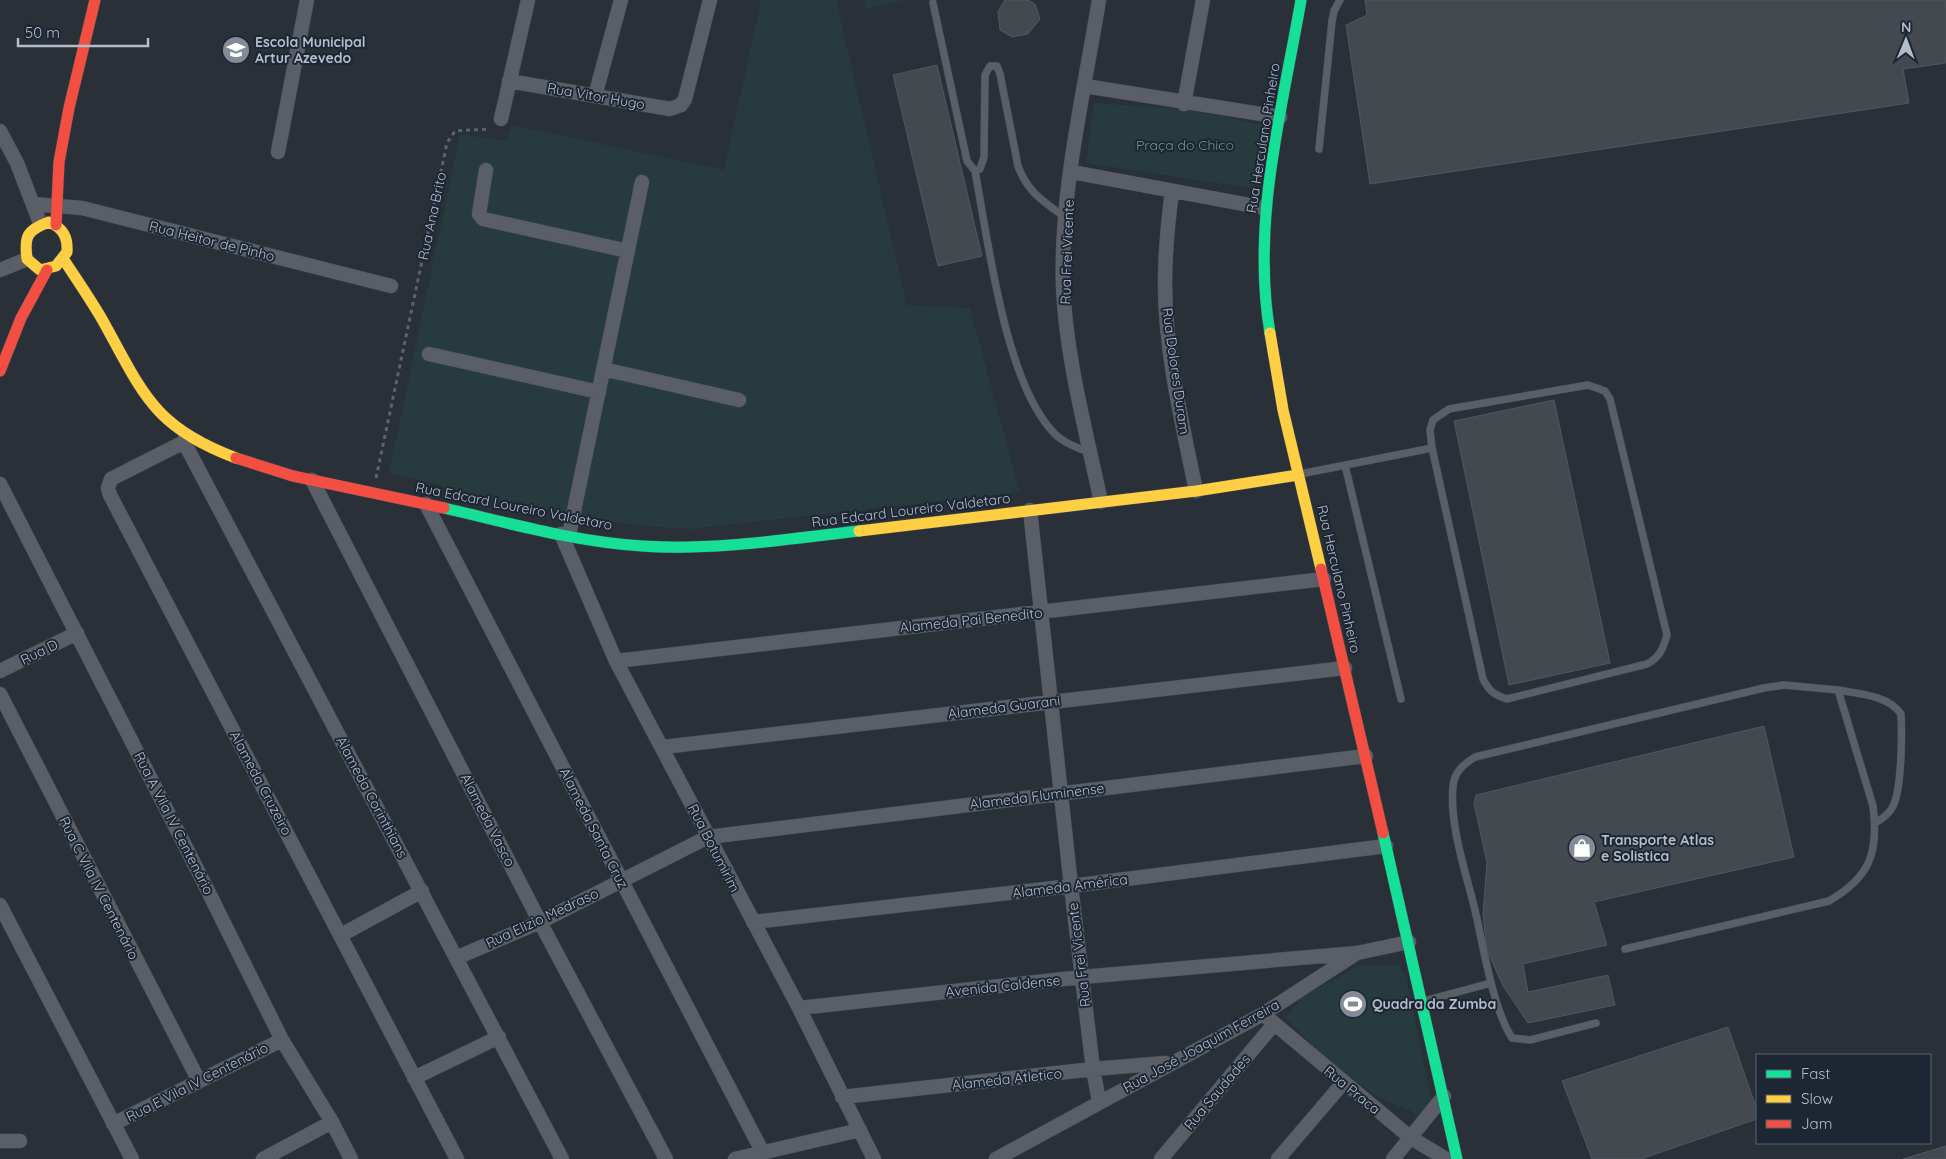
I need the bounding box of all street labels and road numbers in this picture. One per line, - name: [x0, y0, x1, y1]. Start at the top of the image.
- street label: Rua Herculano Pinheiro: [1242, 62, 1284, 214]
- street label: Rua Vitor Hugo: [546, 79, 646, 113]
- street label: Rua Ana Brito: [414, 170, 450, 262]
- street label: Rua Frei Vicente: [1056, 199, 1078, 305]
- street label: Rua Heitor de Pinho: [147, 217, 277, 265]
- street label: Rua Dolores Duram: [1158, 307, 1194, 435]
- street label: Rua Edcard Loureiro Valdetaro: [414, 478, 614, 534]
- street label: Rua Edcard Loureiro Valdetaro: [811, 489, 1011, 531]
- street label: Rua Herculano Pinheiro: [1313, 503, 1365, 655]
- street label: Alameda Pai Benedito: [899, 604, 1043, 636]
- street label: Rua D: [17, 635, 61, 669]
- street label: Alameda Guarani: [947, 691, 1061, 723]
- street label: Alameda Cruzeiro: [226, 728, 296, 838]
- street label: Alameda Corinthians: [332, 733, 412, 861]
- street label: Rua A Vila IV Centenário: [130, 749, 218, 897]
- street label: Alameda Santa Cruz: [556, 765, 632, 892]
- street label: Alameda Vasco: [457, 770, 519, 870]
- street label: Alameda Fluminense: [969, 779, 1105, 813]
- street label: Rua Botumirim: [684, 801, 744, 895]
- street label: Rua C Vila IV Centenário: [55, 813, 143, 963]
- street label: Alameda América: [1011, 870, 1129, 902]
- street label: Rua Elizio Medraso: [483, 884, 601, 952]
- street label: Rua Frei Vicente: [1064, 902, 1094, 1008]
- street label: Avenida Caldense: [945, 971, 1061, 1001]
- street label: Rua José Joaquim Ferreira: [1120, 995, 1282, 1097]
- street label: Rua E Vila IV Centenário: [123, 1038, 271, 1126]
- street label: Rua Saudades: [1180, 1050, 1254, 1134]
- street label: Rua Praca: [1320, 1062, 1384, 1118]
- street label: Alameda Atletico: [951, 1064, 1063, 1094]

